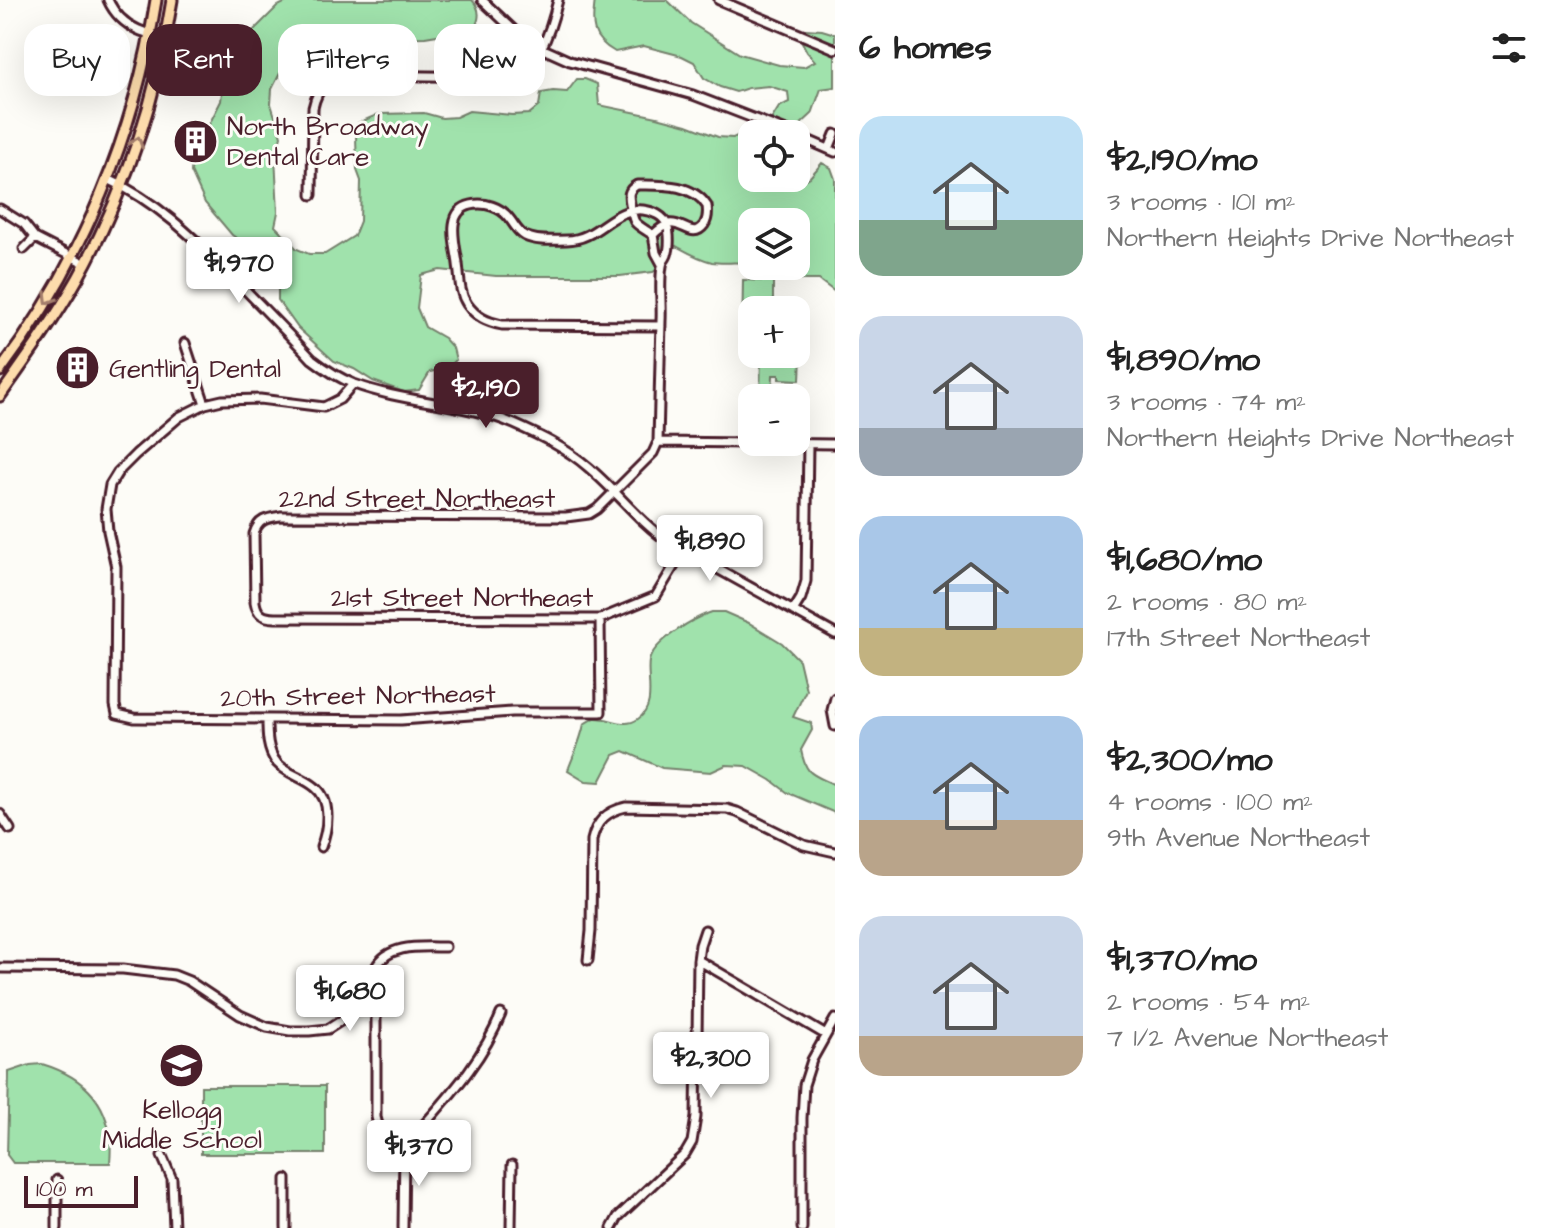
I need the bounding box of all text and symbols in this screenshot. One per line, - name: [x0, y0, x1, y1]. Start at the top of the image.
- chip: Buy: [24, 24, 130, 96]
- chip: Rent: [146, 24, 262, 96]
- chip: Filters: [278, 24, 418, 96]
- chip: New: [434, 24, 545, 96]
- text: 6 homes: [859, 24, 992, 72]
- icon: filters: [1487, 26, 1531, 70]
- place label: North Broadway Dental Care: [227, 109, 429, 175]
- building icon: North Broadway Dental Care: [172, 117, 220, 165]
- map controls: [738, 120, 810, 456]
- button: locate: [738, 120, 810, 192]
- one-way arrow: [128, 136, 144, 149]
- text: $2,190/mo: [1107, 136, 1258, 184]
- icon: home: [923, 148, 1019, 244]
- text: 3 rooms · 101 m²: [1107, 184, 1295, 220]
- button: layers: [738, 208, 810, 280]
- text: Northern Heights Drive Northeast: [1107, 220, 1514, 256]
- pin: $1,970: [174, 237, 304, 305]
- text: $1,970: [204, 245, 274, 281]
- one-way arrow: [43, 290, 58, 305]
- button: +: [738, 296, 810, 368]
- text: $1,890/mo: [1107, 336, 1260, 384]
- building icon: Gentling Dental: [54, 344, 102, 392]
- icon: home: [923, 348, 1019, 444]
- place label: Gentling Dental: [109, 351, 281, 389]
- pin: $2,190: [421, 362, 551, 430]
- text: $2,190: [452, 370, 520, 406]
- button: −: [738, 384, 810, 456]
- text: 3 rooms · 74 m²: [1107, 384, 1306, 420]
- text: Northern Heights Drive Northeast: [1107, 420, 1514, 456]
- street label: 22nd Street Northeast: [279, 481, 556, 517]
- pin: $1,890: [645, 515, 775, 583]
- text: $1,890: [675, 523, 745, 559]
- text: $1,680/mo: [1107, 536, 1262, 584]
- icon: home: [923, 548, 1019, 644]
- street label: 21st Street Northeast: [331, 580, 594, 616]
- text: 2 rooms · 80 m²: [1107, 584, 1307, 620]
- text: 17th Street Northeast: [1107, 620, 1370, 656]
- street label: 20th Street Northeast: [220, 676, 496, 716]
- text: $2,300/mo: [1107, 736, 1273, 784]
- icon: home: [923, 748, 1019, 844]
- text: 4 rooms · 100 m²: [1107, 784, 1313, 820]
- text: 9th Avenue Northeast: [1107, 820, 1370, 856]
- text: $1,370/mo: [1107, 936, 1257, 984]
- icon: home: [923, 948, 1019, 1044]
- pin: $1,680: [285, 965, 415, 1033]
- text: $1,680: [314, 973, 386, 1009]
- text: 2 rooms · 54 m²: [1107, 984, 1310, 1020]
- text: 7 1/2 Avenue Northeast: [1107, 1020, 1388, 1056]
- pin: $2,300: [646, 1032, 776, 1100]
- text: $2,300: [671, 1040, 751, 1076]
- school or university icon: Kellogg Middle School: [158, 1042, 206, 1090]
- place label: Kellogg Middle School: [102, 1092, 262, 1158]
- pin: $1,370: [354, 1120, 484, 1188]
- text: $1,370: [385, 1128, 453, 1164]
- scale bar: [24, 1172, 138, 1208]
- text: 100 m: [36, 1174, 93, 1205]

